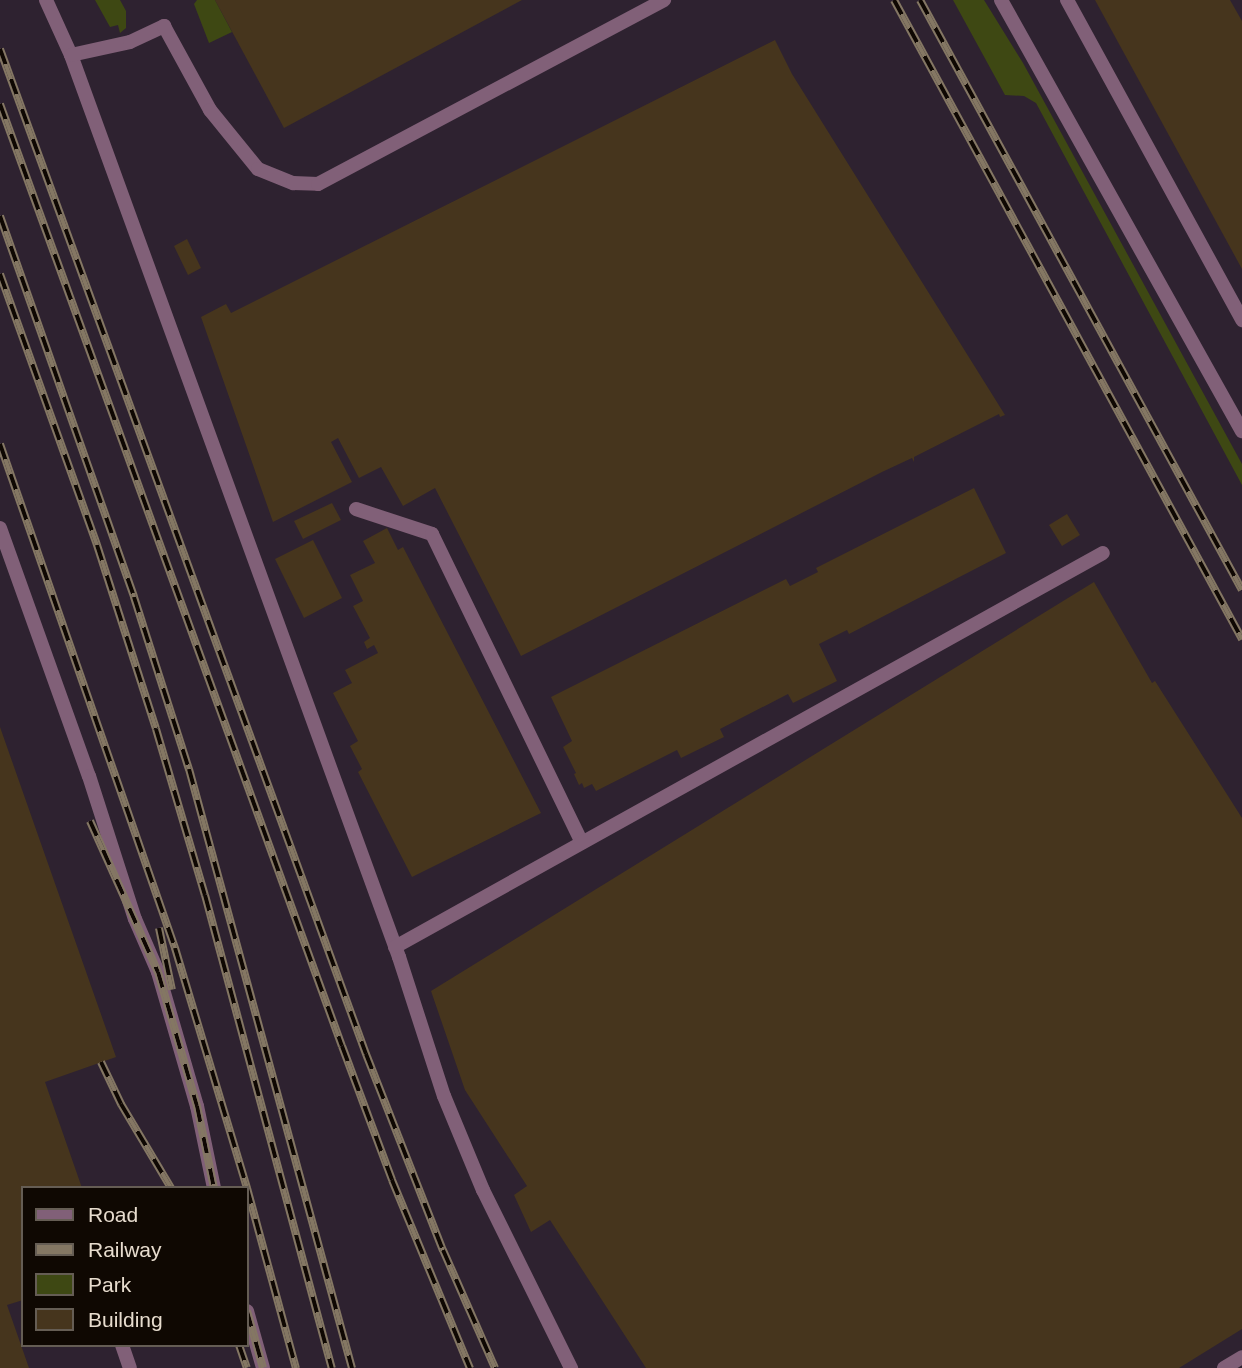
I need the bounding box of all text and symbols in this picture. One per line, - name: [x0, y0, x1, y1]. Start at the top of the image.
- legend: [21, 1186, 248, 1347]
- text: Road: [88, 1203, 138, 1226]
- text: Railway: [88, 1238, 162, 1261]
- text: Park: [88, 1273, 131, 1296]
- text: Building: [88, 1308, 163, 1331]

